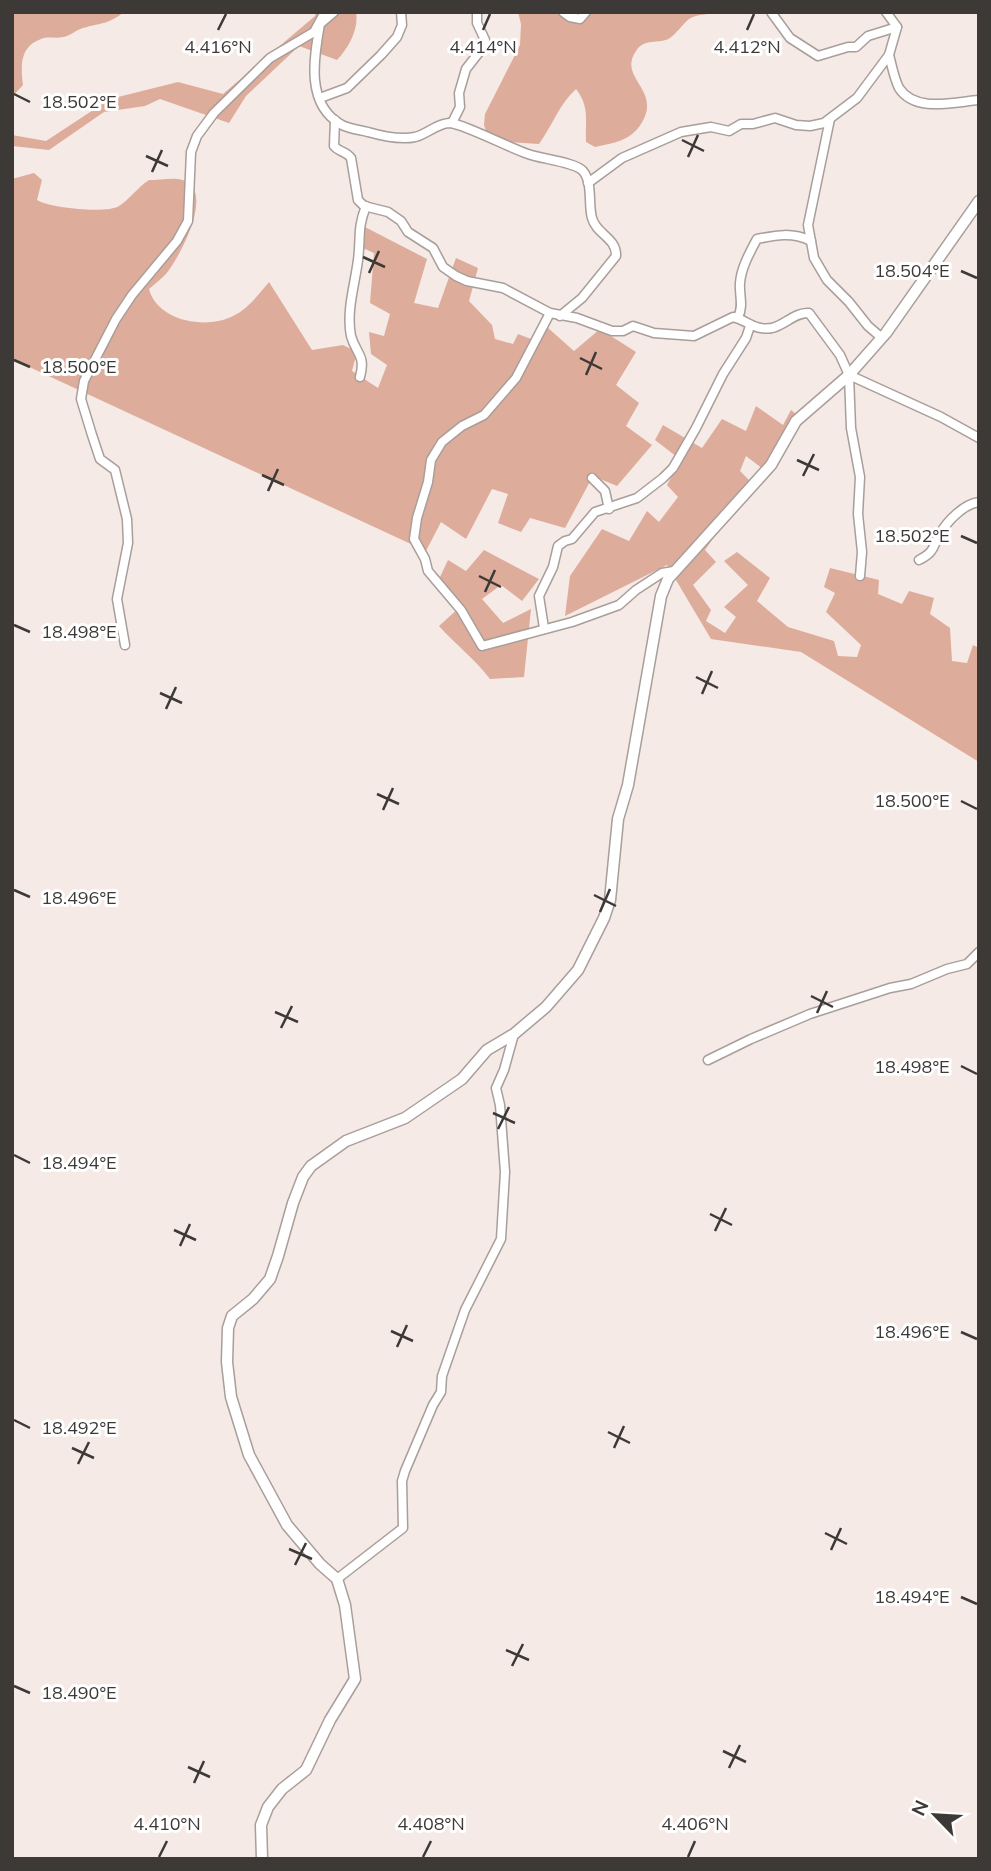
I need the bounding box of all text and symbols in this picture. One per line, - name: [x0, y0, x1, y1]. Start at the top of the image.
- text: 4.416°N: [184, 35, 252, 58]
- text: 4.414°N: [449, 35, 517, 58]
- text: 4.412°N: [713, 35, 781, 58]
- text: 18.502°E: [41, 90, 117, 113]
- text: 18.504°E: [874, 259, 950, 282]
- text: 18.500°E: [41, 355, 117, 378]
- text: 18.502°E: [874, 524, 950, 547]
- text: 18.498°E: [41, 620, 117, 643]
- text: 18.500°E: [874, 789, 950, 812]
- text: 18.496°E: [41, 886, 117, 909]
- text: 18.498°E: [874, 1055, 950, 1078]
- text: 18.494°E: [41, 1151, 117, 1174]
- text: 18.496°E: [874, 1320, 950, 1343]
- text: 18.492°E: [41, 1416, 117, 1439]
- text: 18.494°E: [874, 1585, 950, 1608]
- text: 18.490°E: [41, 1681, 117, 1704]
- north arrow: [900, 1780, 970, 1850]
- text: N: [906, 1796, 934, 1819]
- text: 4.410°N: [133, 1812, 201, 1835]
- text: 4.408°N: [397, 1812, 465, 1835]
- text: 4.406°N: [661, 1812, 729, 1835]

